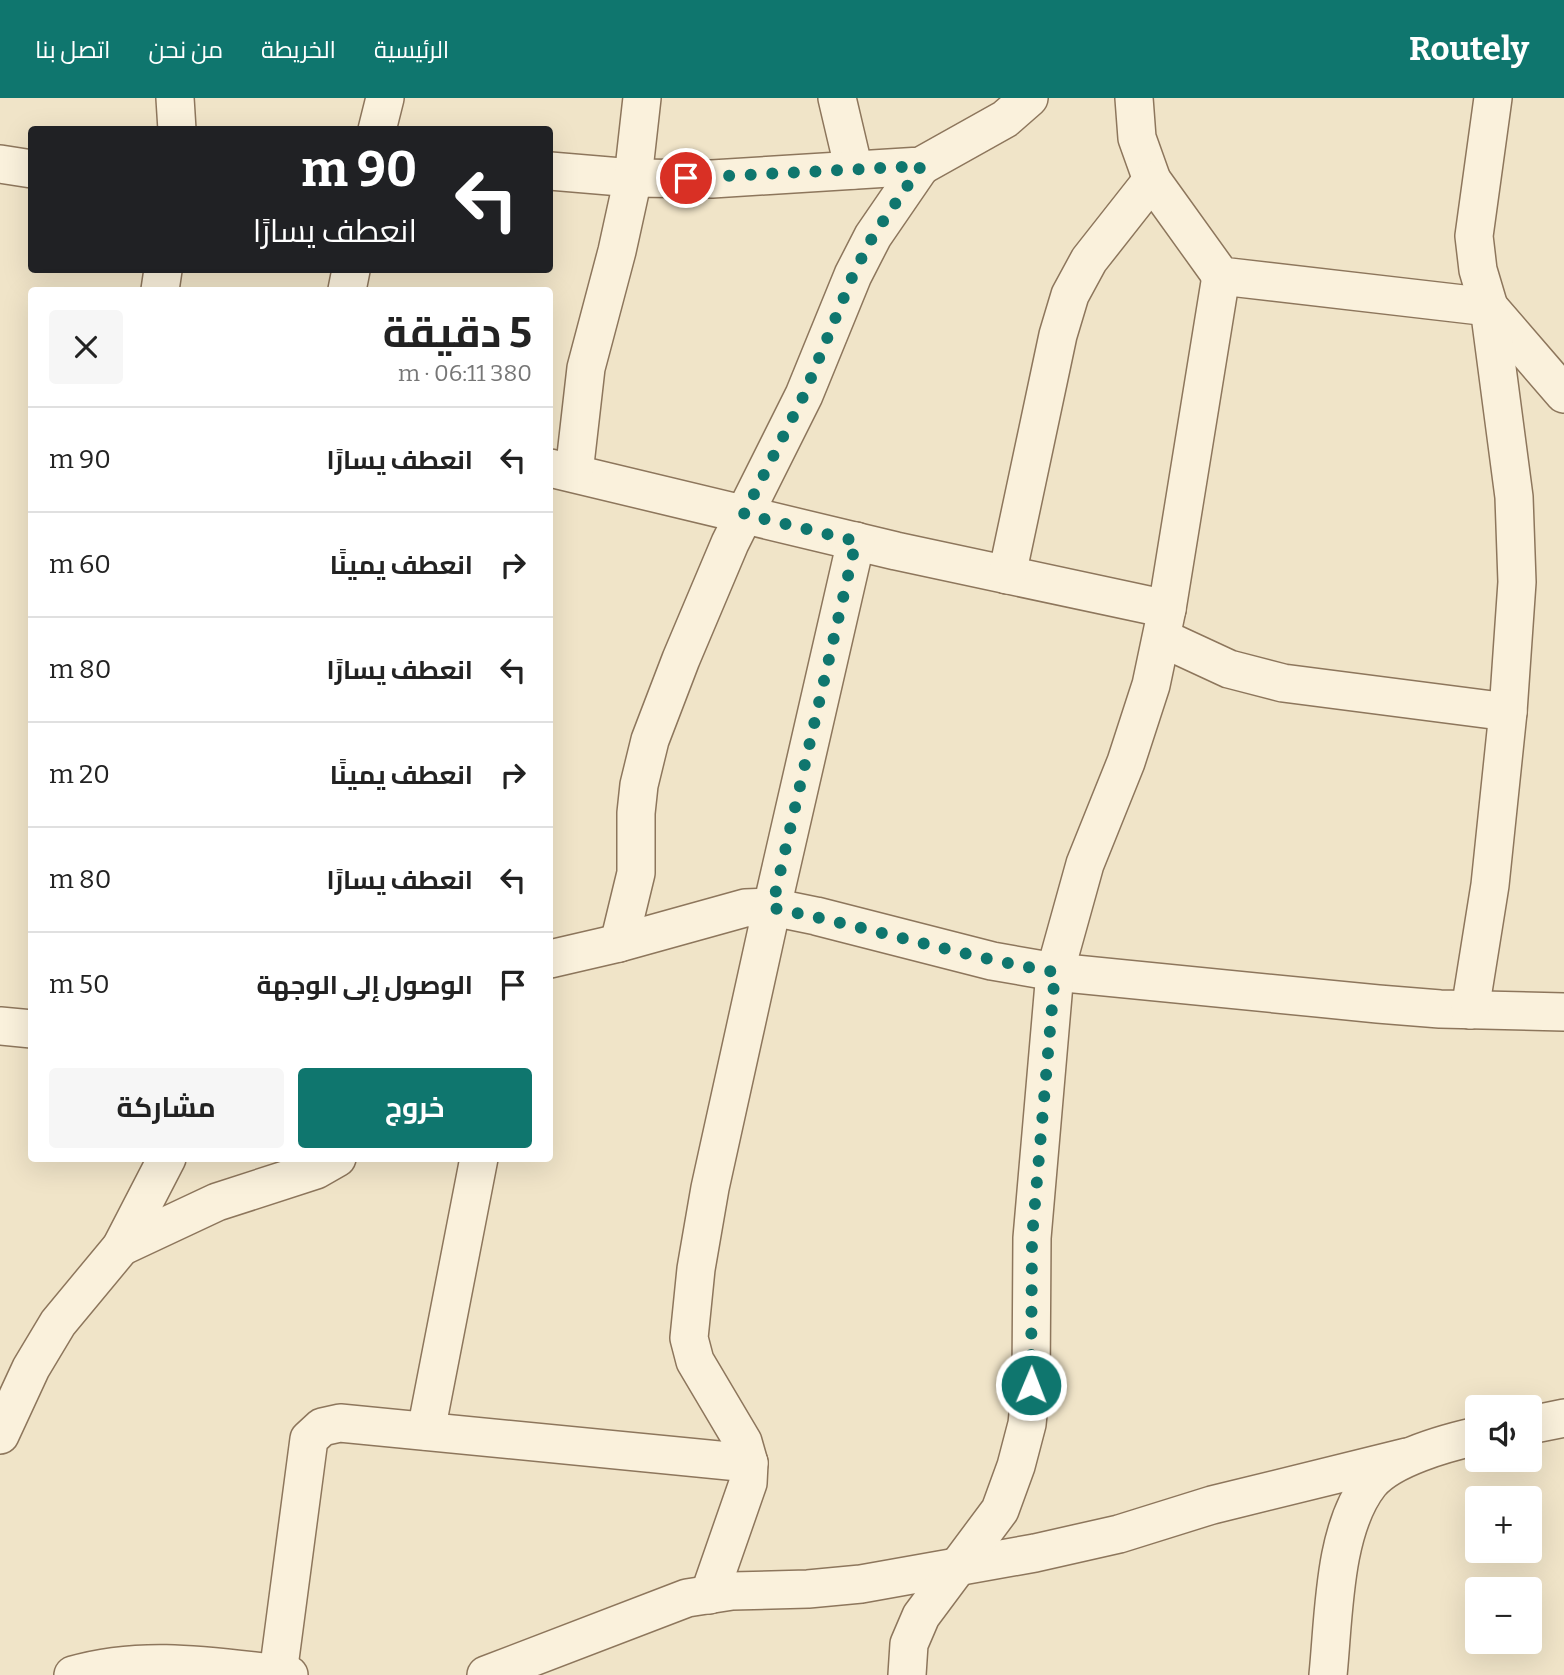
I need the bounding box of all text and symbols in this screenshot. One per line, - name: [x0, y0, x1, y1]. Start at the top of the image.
- text: Routely: [1409, 29, 1529, 69]
- text: اتصل بنا: [35, 36, 110, 64]
- text: من نحن: [148, 36, 223, 64]
- text: الخريطة: [261, 36, 336, 64]
- text: الرئيسية: [374, 36, 449, 64]
- text: 90 m: [301, 140, 417, 199]
- pin: [656, 148, 716, 208]
- icon: left: [441, 154, 532, 245]
- icon: arrive: [667, 159, 705, 197]
- text: انعطف يسارًا: [253, 212, 417, 250]
- text: 5 دقيقة: [383, 308, 532, 358]
- button: close: [49, 310, 123, 384]
- text: 380 m · 06:11: [398, 359, 532, 387]
- icon: left: [494, 441, 532, 479]
- text: 90 m: [49, 444, 111, 475]
- text: انعطف يسارًا: [327, 445, 473, 476]
- icon: right: [494, 546, 532, 584]
- text: 60 m: [49, 549, 111, 580]
- text: انعطف يمينًا: [330, 550, 473, 581]
- icon: left: [494, 651, 532, 689]
- text: 80 m: [49, 654, 111, 685]
- text: انعطف يسارًا: [327, 655, 473, 686]
- icon: right: [494, 756, 532, 794]
- text: 20 m: [49, 759, 110, 790]
- text: انعطف يمينًا: [330, 760, 473, 791]
- icon: left: [494, 861, 532, 899]
- text: 80 m: [49, 864, 111, 895]
- text: انعطف يسارًا: [327, 865, 473, 896]
- icon: arrive: [494, 966, 532, 1004]
- text: 50 m: [49, 969, 110, 1000]
- text: الوصول إلى الوجهة: [256, 970, 473, 1001]
- button: مشاركة: [49, 1068, 284, 1148]
- button: خروج: [298, 1068, 532, 1148]
- position arrow: [994, 1348, 1068, 1422]
- map controls: [1465, 1395, 1542, 1654]
- button: sound: [1465, 1395, 1542, 1472]
- button: +: [1465, 1486, 1542, 1563]
- button: −: [1465, 1577, 1542, 1654]

